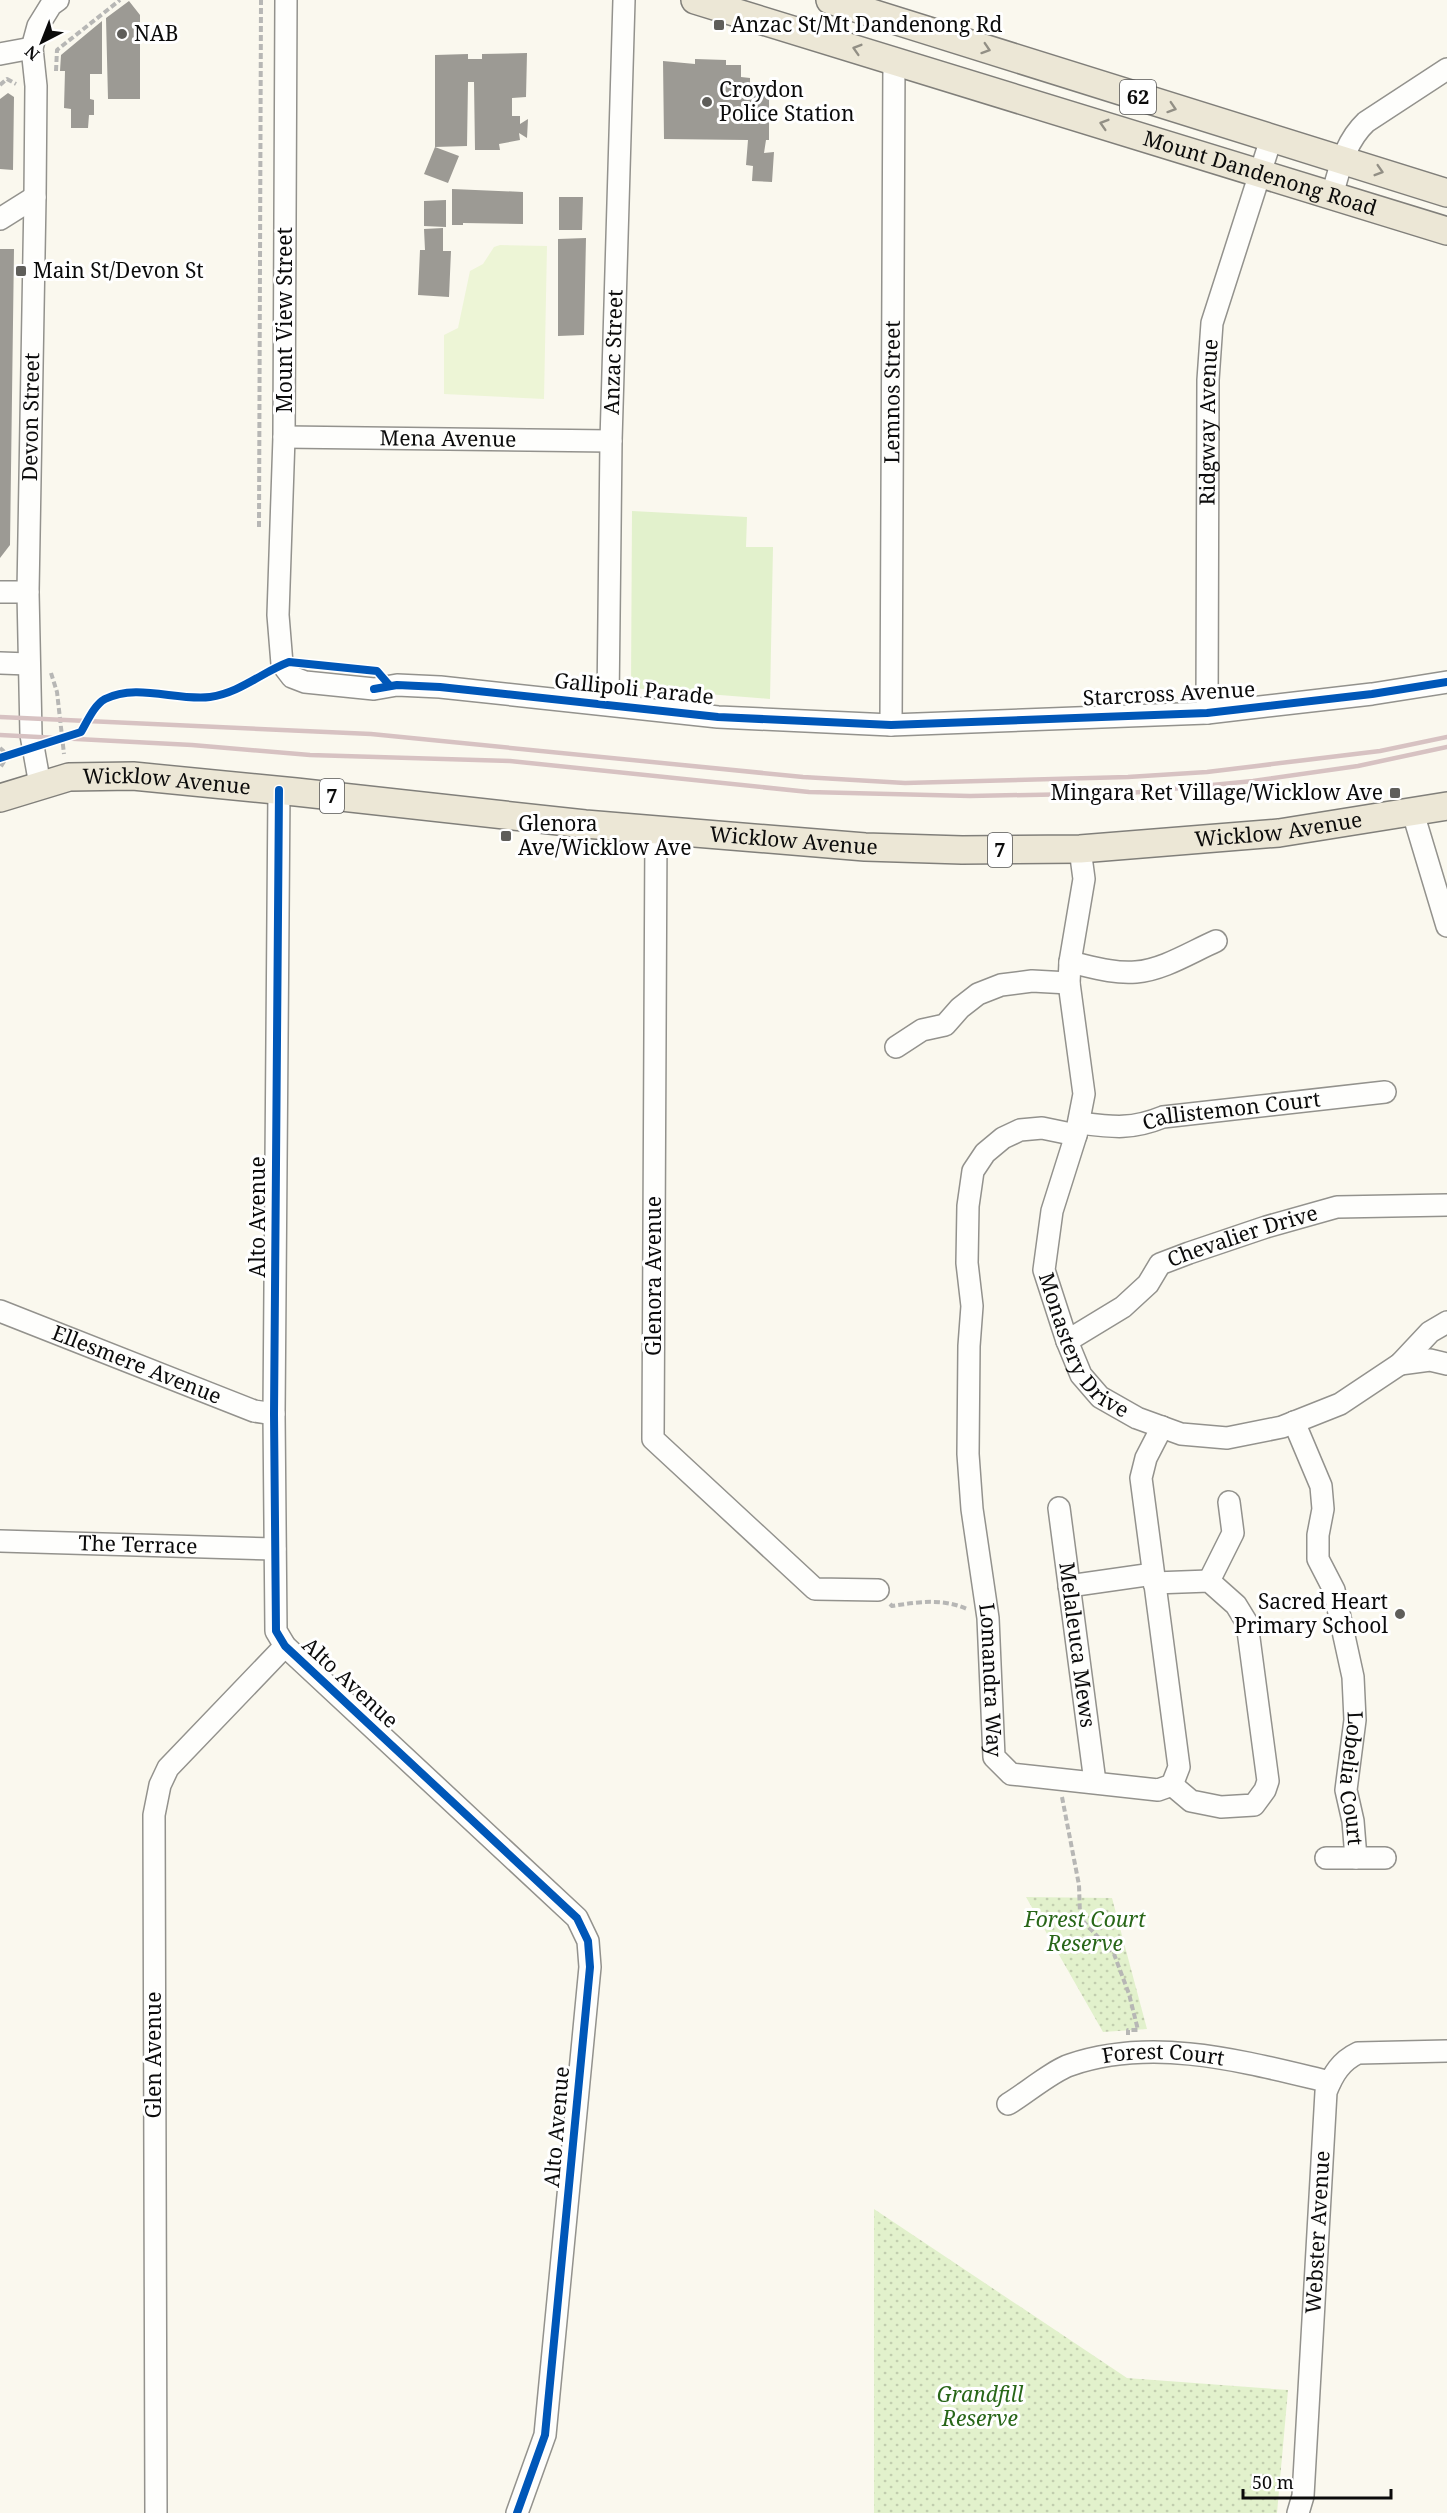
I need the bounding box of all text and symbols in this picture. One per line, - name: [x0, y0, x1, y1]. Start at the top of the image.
- place label: Anzac St/Mt Dandenong Rd: [731, 10, 1003, 38]
- north arrow: [12, 12, 72, 72]
- marker: Anzac St/Mt Dandenong Rd: [712, 18, 726, 32]
- place label: NAB: [134, 19, 179, 47]
- marker: NAB: [115, 27, 129, 41]
- text: N: [20, 40, 44, 66]
- one-way arrow: [980, 42, 991, 54]
- one-way arrow: [852, 44, 863, 56]
- place label: Croydon Police Station: [719, 75, 854, 127]
- road number: 62: [1120, 80, 1156, 114]
- marker: Croydon Police Station: [700, 95, 714, 109]
- one-way arrow: [1166, 101, 1177, 113]
- one-way arrow: [1099, 119, 1110, 131]
- street label: Mount Dandenong Road: [1140, 124, 1381, 222]
- one-way arrow: [1373, 164, 1384, 176]
- street label: Mount View Street: [270, 227, 298, 413]
- place label: Main St/Devon St: [33, 256, 204, 284]
- marker: Main St/Devon St: [14, 264, 28, 278]
- street label: Anzac Street: [597, 289, 628, 415]
- street label: Lemnos Street: [877, 320, 906, 464]
- street label: Ridgway Avenue: [1193, 338, 1224, 505]
- street label: Devon Street: [15, 352, 45, 481]
- street label: Mena Avenue: [379, 423, 517, 453]
- street label: Gallipoli Parade: [553, 666, 715, 710]
- street label: Starcross Avenue: [1082, 675, 1256, 711]
- street label: Wicklow Avenue: [82, 761, 252, 800]
- place label: Mingara Ret Village/Wicklow Ave: [1051, 778, 1383, 806]
- road number: 7: [320, 779, 344, 813]
- marker: Mingara Ret Village/Wicklow Ave: [1388, 786, 1402, 800]
- street label: Wicklow Avenue: [1193, 805, 1364, 853]
- place label: Glenora Ave/Wicklow Ave: [518, 809, 691, 861]
- street label: Wicklow Avenue: [708, 819, 878, 860]
- marker: Glenora Ave/Wicklow Ave: [499, 829, 513, 843]
- road number: 7: [988, 833, 1012, 867]
- street label: Callistemon Court: [1139, 1084, 1322, 1136]
- street label: Alto Avenue: [243, 1156, 271, 1278]
- street label: Glenora Avenue: [639, 1196, 667, 1356]
- street label: Chevalier Drive: [1163, 1198, 1321, 1273]
- street label: Monastery Drive: [1033, 1269, 1134, 1424]
- street label: Ellesmere Avenue: [48, 1318, 226, 1410]
- street label: The Terrace: [78, 1528, 198, 1560]
- street label: Melaleuca Mews: [1053, 1560, 1103, 1729]
- place label: Sacred Heart Primary School: [1234, 1587, 1388, 1639]
- street label: Lomandra Way: [973, 1601, 1009, 1758]
- marker: Sacred Heart Primary School: [1393, 1607, 1407, 1621]
- street label: Alto Avenue: [297, 1631, 405, 1734]
- street label: Lobelia Court: [1333, 1711, 1370, 1846]
- park label: Forest Court Reserve: [1023, 1905, 1146, 1957]
- street label: Glen Avenue: [139, 1992, 167, 2118]
- street label: Forest Court: [1100, 2037, 1227, 2072]
- street label: Alto Avenue: [537, 2065, 575, 2189]
- street label: Webster Avenue: [1298, 2150, 1336, 2315]
- park label: Grandfill Reserve: [937, 2380, 1024, 2432]
- scale bar: [1243, 2462, 1392, 2500]
- text: 50 m: [1252, 2470, 1294, 2494]

